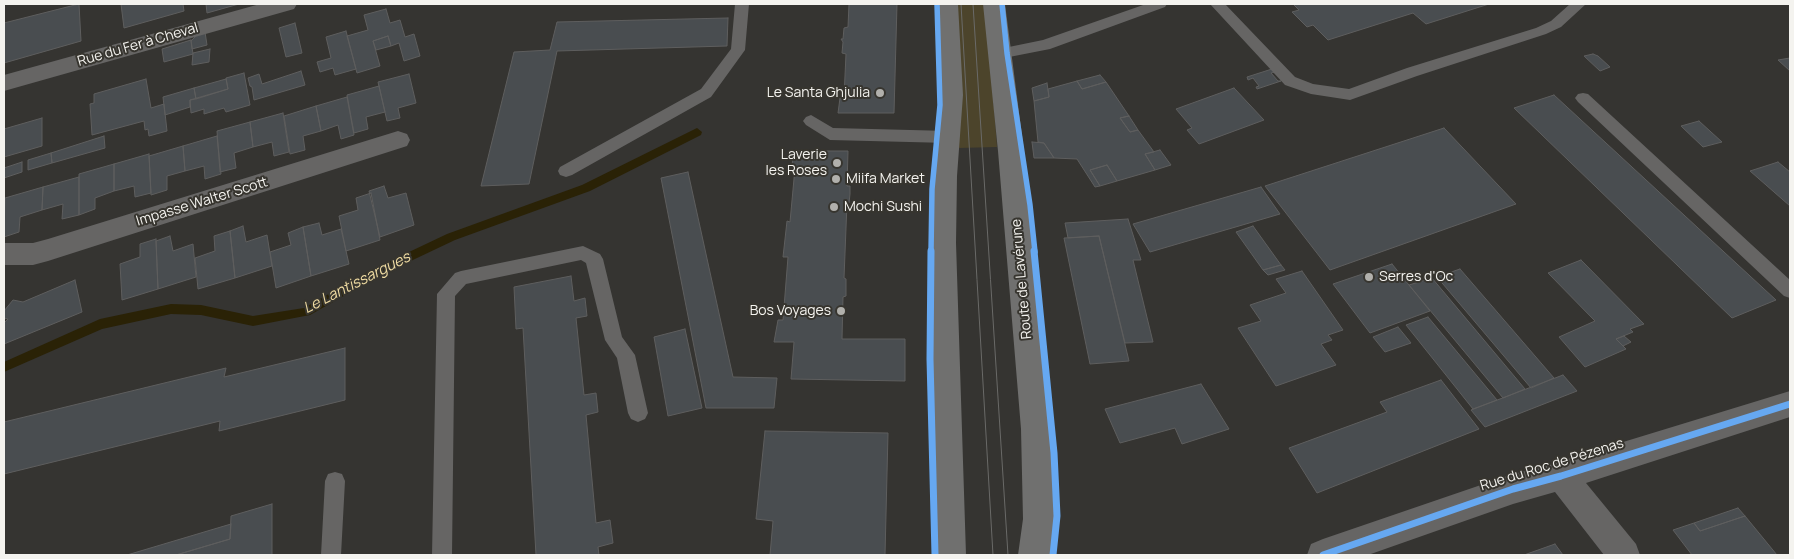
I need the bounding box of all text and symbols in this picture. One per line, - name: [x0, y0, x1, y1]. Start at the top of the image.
- street label: Rue du Fer à Cheval: [76, 20, 200, 70]
- place label: Le Santa Ghjulia: [767, 85, 870, 101]
- marker: Le Santa Ghjulia: [874, 87, 886, 99]
- place label: Laverie les Roses: [765, 147, 827, 180]
- marker: Laverie les Roses: [831, 157, 843, 169]
- place label: Miifa Market: [846, 171, 925, 187]
- marker: Miifa Market: [830, 173, 842, 185]
- street label: Impasse Walter Scott: [134, 174, 270, 230]
- place label: Mochi Sushi: [844, 199, 922, 215]
- marker: Mochi Sushi: [828, 201, 840, 213]
- street label: Route de Lavérune: [1008, 218, 1036, 340]
- water label: Le Lantissargues: [301, 248, 413, 318]
- place label: Serres d'Oc: [1379, 269, 1453, 285]
- marker: Serres d'Oc: [1363, 271, 1375, 283]
- place label: Bos Voyages: [750, 303, 831, 319]
- marker: Bos Voyages: [835, 305, 847, 317]
- street label: Rue du Roc de Pézenas: [1478, 435, 1626, 495]

